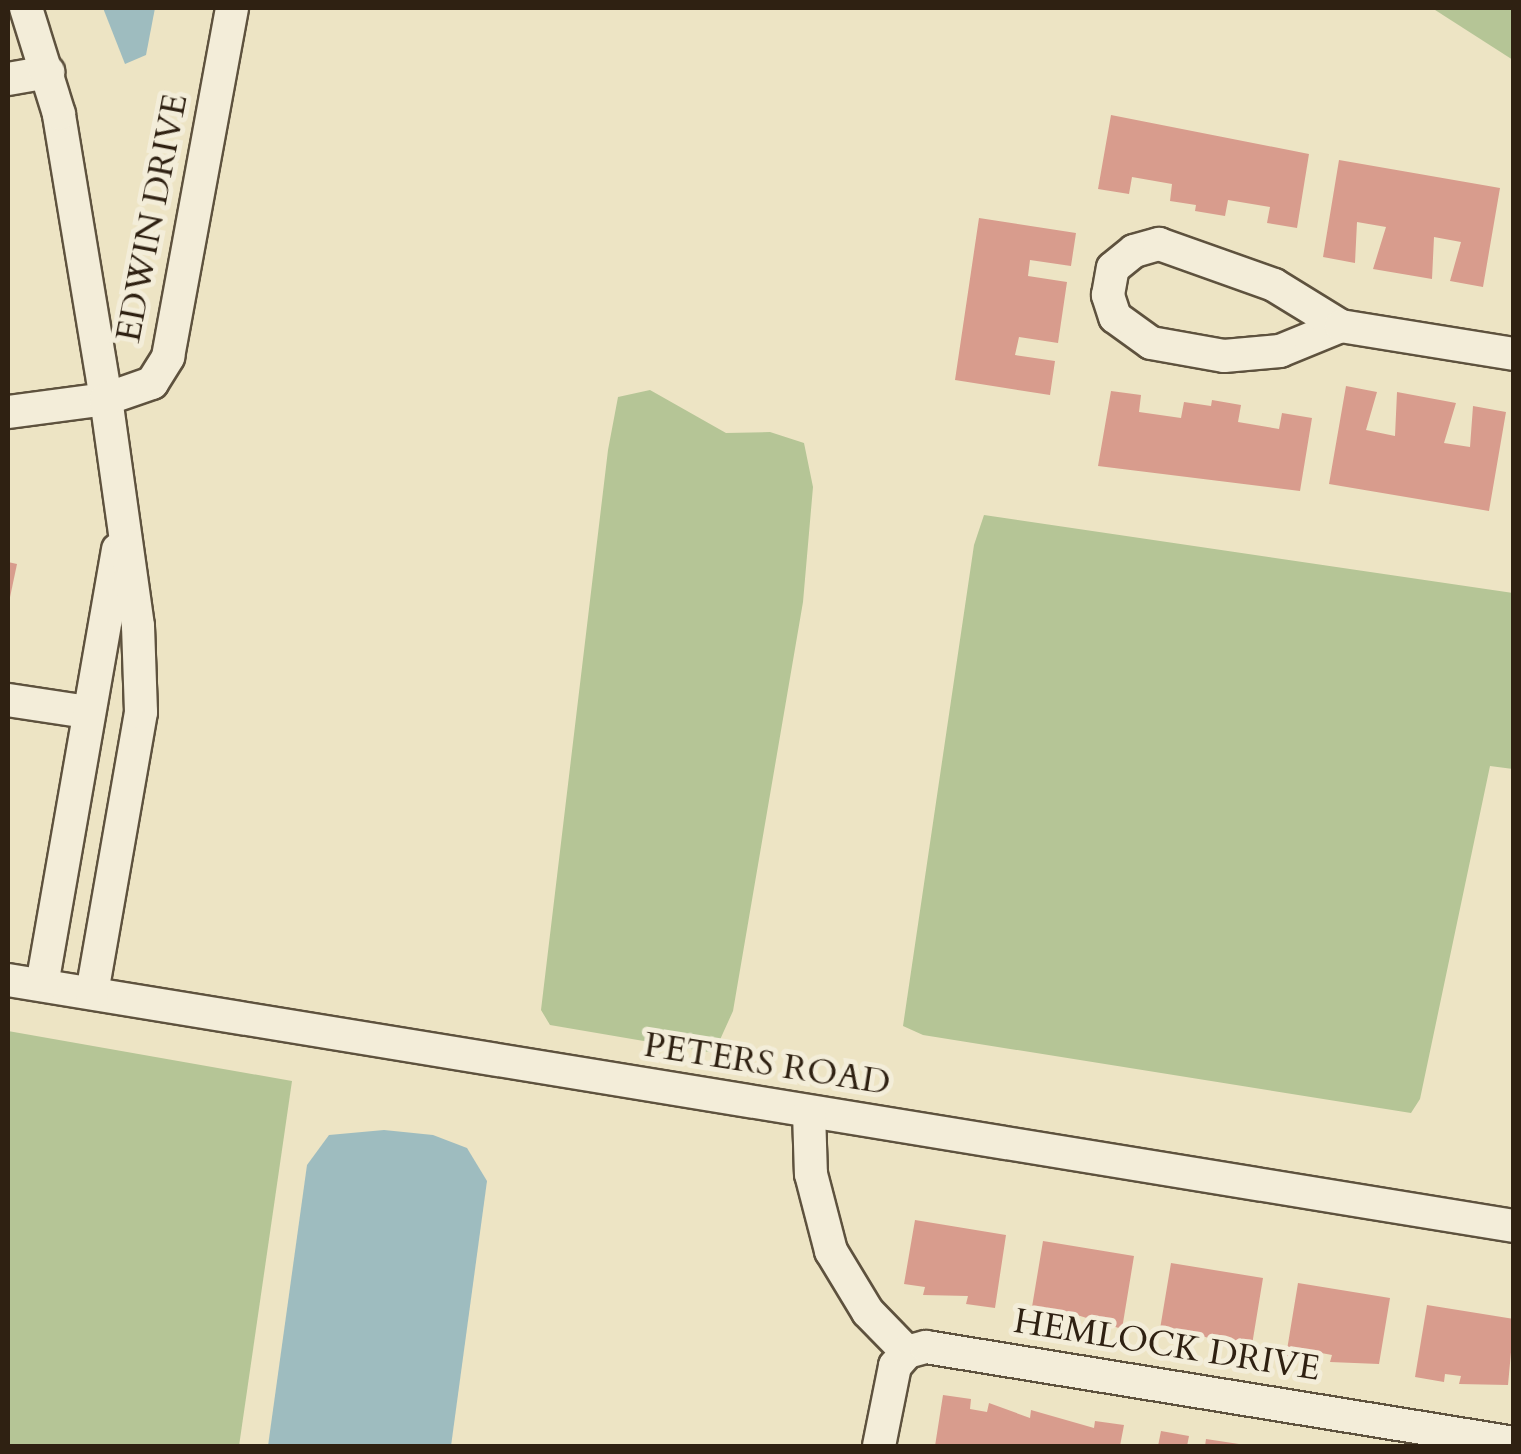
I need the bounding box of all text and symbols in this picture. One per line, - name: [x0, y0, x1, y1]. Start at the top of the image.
- street label: EDWIN DRIVE: [107, 90, 197, 346]
- street label: PETERS ROAD: [641, 1024, 893, 1104]
- street label: HEMLOCK DRIVE: [1011, 1300, 1323, 1390]

